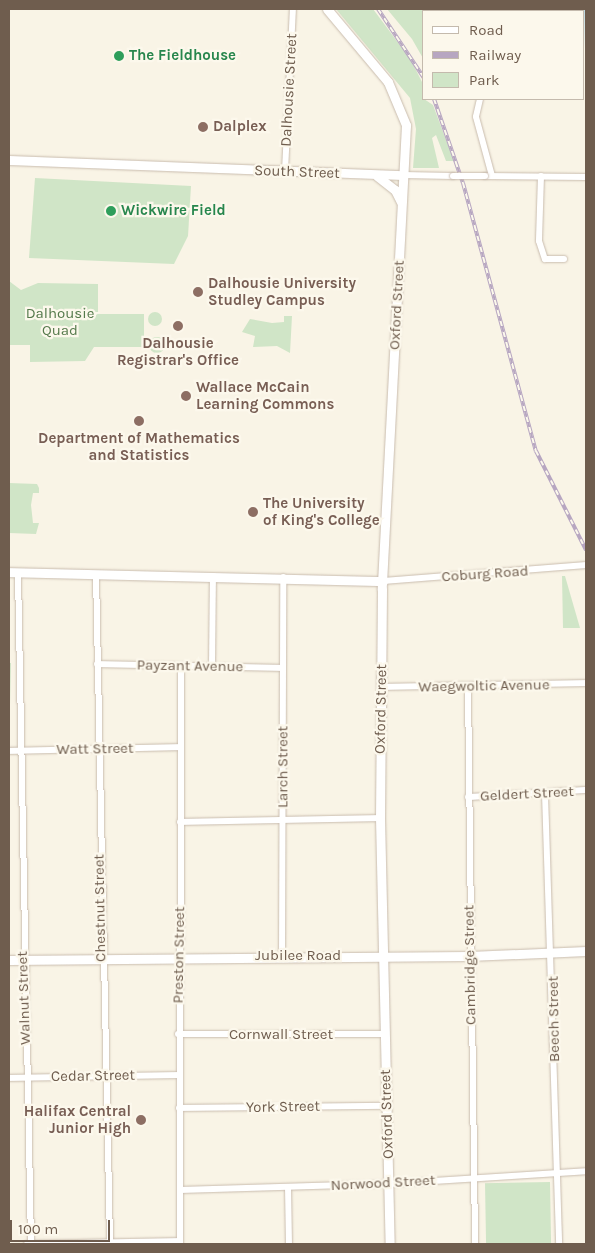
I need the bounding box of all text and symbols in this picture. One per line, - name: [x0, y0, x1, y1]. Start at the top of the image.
- legend: [422, 10, 585, 100]
- text: Road: [469, 21, 504, 39]
- street label: Dalhousie Street: [277, 33, 301, 147]
- text: Railway: [469, 46, 521, 64]
- place label: The Fieldhouse: [129, 47, 236, 65]
- marker: The Fieldhouse: [113, 50, 125, 62]
- text: Park: [469, 71, 499, 89]
- place label: Dalplex: [213, 118, 267, 136]
- marker: Dalplex: [197, 121, 209, 133]
- street label: South Street: [254, 162, 340, 182]
- place label: Wickwire Field: [121, 202, 226, 220]
- marker: Wickwire Field: [105, 205, 117, 217]
- street label: Oxford Street: [386, 260, 408, 350]
- place label: Dalhousie University Studley Campus: [208, 274, 356, 309]
- marker: Dalhousie University Studley Campus: [192, 286, 204, 298]
- park label: Dalhousie Quad: [26, 304, 94, 339]
- marker: Dalhousie Registrar's Office: [172, 320, 184, 332]
- place label: Dalhousie Registrar's Office: [117, 334, 239, 369]
- place label: Wallace McCain Learning Commons: [196, 378, 334, 413]
- marker: Wallace McCain Learning Commons: [180, 390, 192, 402]
- marker: Department of Mathematics and Statistics: [133, 415, 145, 427]
- place label: Department of Mathematics and Statistics: [38, 429, 240, 464]
- place label: The University of King's College: [263, 494, 380, 529]
- marker: The University of King's College: [247, 506, 259, 518]
- street label: Coburg Road: [441, 562, 529, 586]
- street label: Payzant Avenue: [137, 656, 243, 676]
- street label: Oxford Street: [371, 664, 391, 754]
- street label: Waegwoltic Avenue: [418, 676, 550, 696]
- street label: Larch Street: [274, 726, 292, 808]
- street label: Watt Street: [56, 739, 134, 759]
- street label: Geldert Street: [480, 783, 574, 805]
- street label: Chestnut Street: [90, 854, 110, 962]
- street label: Cambridge Street: [460, 905, 480, 1025]
- street label: Preston Street: [169, 906, 189, 1004]
- street label: Jubilee Road: [255, 947, 341, 965]
- street label: Walnut Street: [13, 951, 35, 1045]
- street label: Beech Street: [544, 976, 564, 1062]
- street label: Cornwall Street: [229, 1026, 333, 1044]
- street label: Cedar Street: [51, 1066, 135, 1086]
- street label: Oxford Street: [376, 1069, 398, 1159]
- street label: York Street: [246, 1097, 320, 1117]
- place label: Halifax Central Junior High: [24, 1102, 131, 1137]
- marker: Halifax Central Junior High: [135, 1114, 147, 1126]
- street label: Norwood Street: [330, 1171, 436, 1195]
- scale bar: [12, 1210, 112, 1242]
- text: 100 m: [18, 1220, 58, 1238]

